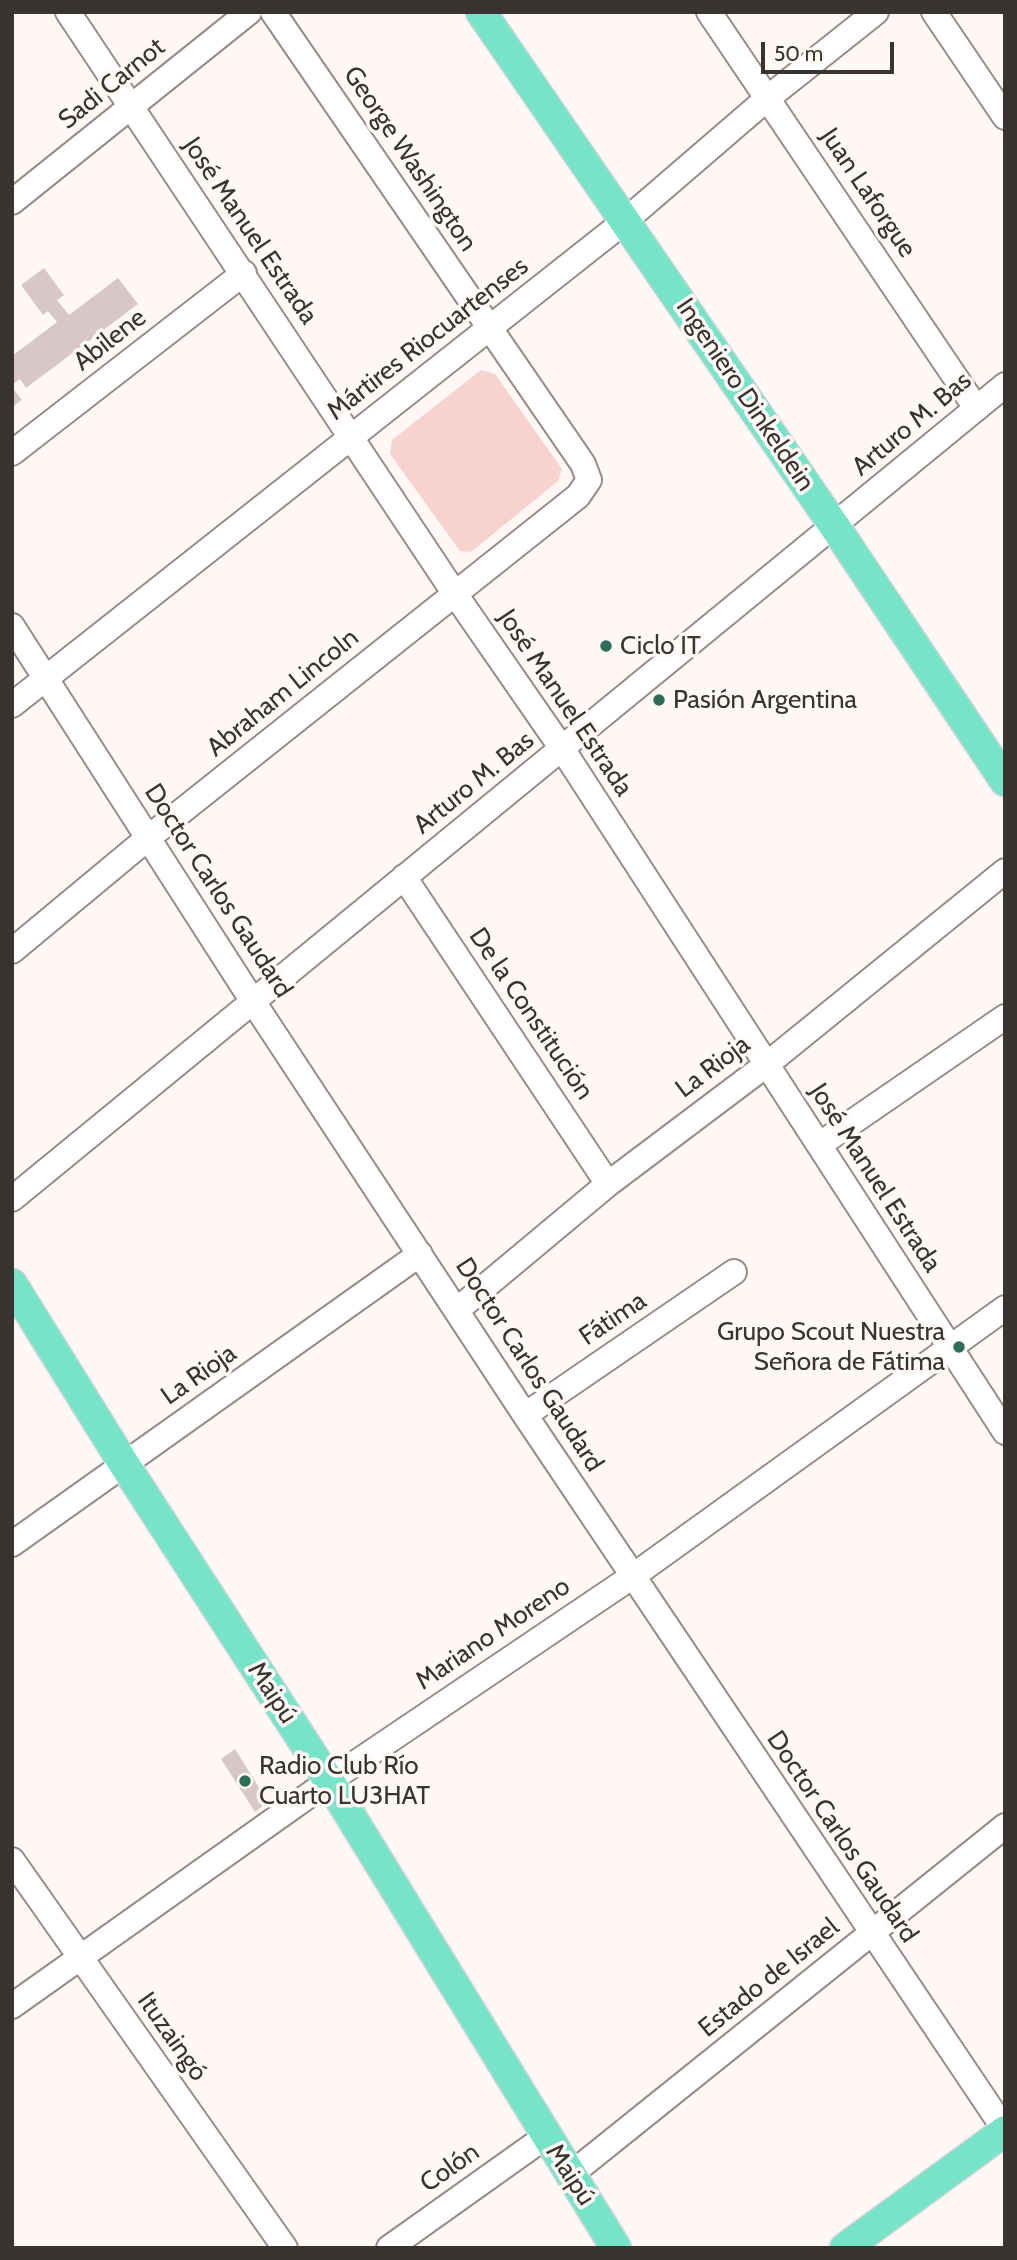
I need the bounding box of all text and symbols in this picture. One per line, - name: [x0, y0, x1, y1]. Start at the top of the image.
- scale bar: [765, 28, 898, 72]
- street label: Sadi Carnot: [53, 32, 171, 136]
- text: 50 m: [774, 41, 823, 66]
- street label: George Washington: [337, 61, 483, 257]
- street label: Juan Laforgue: [813, 123, 923, 263]
- street label: José Manuel Estrada: [176, 132, 324, 330]
- street label: Mártires Riocuartenses: [321, 251, 535, 427]
- street label: Ingeniero Dinkeldein: [669, 293, 821, 497]
- street label: Abilene: [68, 302, 152, 378]
- street label: Arturo M. Bas: [846, 365, 978, 483]
- street label: José Manuel Estrada: [491, 604, 639, 802]
- street label: Abraham Lincoln: [201, 622, 365, 764]
- place label: Ciclo IT: [620, 630, 701, 662]
- marker: Ciclo IT: [598, 638, 614, 654]
- place label: Pasión Argentina: [673, 684, 857, 716]
- marker: Pasión Argentina: [651, 692, 667, 708]
- street label: Arturo M. Bas: [408, 725, 540, 841]
- street label: Doctor Carlos Gaudard: [137, 778, 299, 1004]
- street label: De la Constitución: [462, 922, 600, 1106]
- street label: La Rioja: [670, 1029, 756, 1105]
- street label: José Manuel Estrada: [802, 1078, 948, 1278]
- street label: Doctor Carlos Gaudard: [448, 1252, 610, 1478]
- street label: Fátima: [574, 1285, 652, 1353]
- place label: Grupo Scout Nuestra Señora de Fátima: [717, 1316, 945, 1378]
- street label: La Rioja: [155, 1338, 243, 1412]
- marker: Grupo Scout Nuestra Señora de Fátima: [951, 1339, 967, 1355]
- street label: Mariano Moreno: [410, 1571, 576, 1697]
- street label: Maipú: [241, 1656, 303, 1730]
- street label: Doctor Carlos Gaudard: [760, 1725, 924, 1949]
- place label: Radio Club Río Cuarto LU3HAT: [259, 1750, 430, 1812]
- marker: Radio Club Río Cuarto LU3HAT: [237, 1773, 253, 1789]
- street label: Estado de Israel: [693, 1912, 845, 2044]
- street label: Ituzaingó: [130, 1987, 214, 2087]
- street label: Colón: [415, 2137, 485, 2199]
- street label: Maipú: [539, 2138, 601, 2212]

